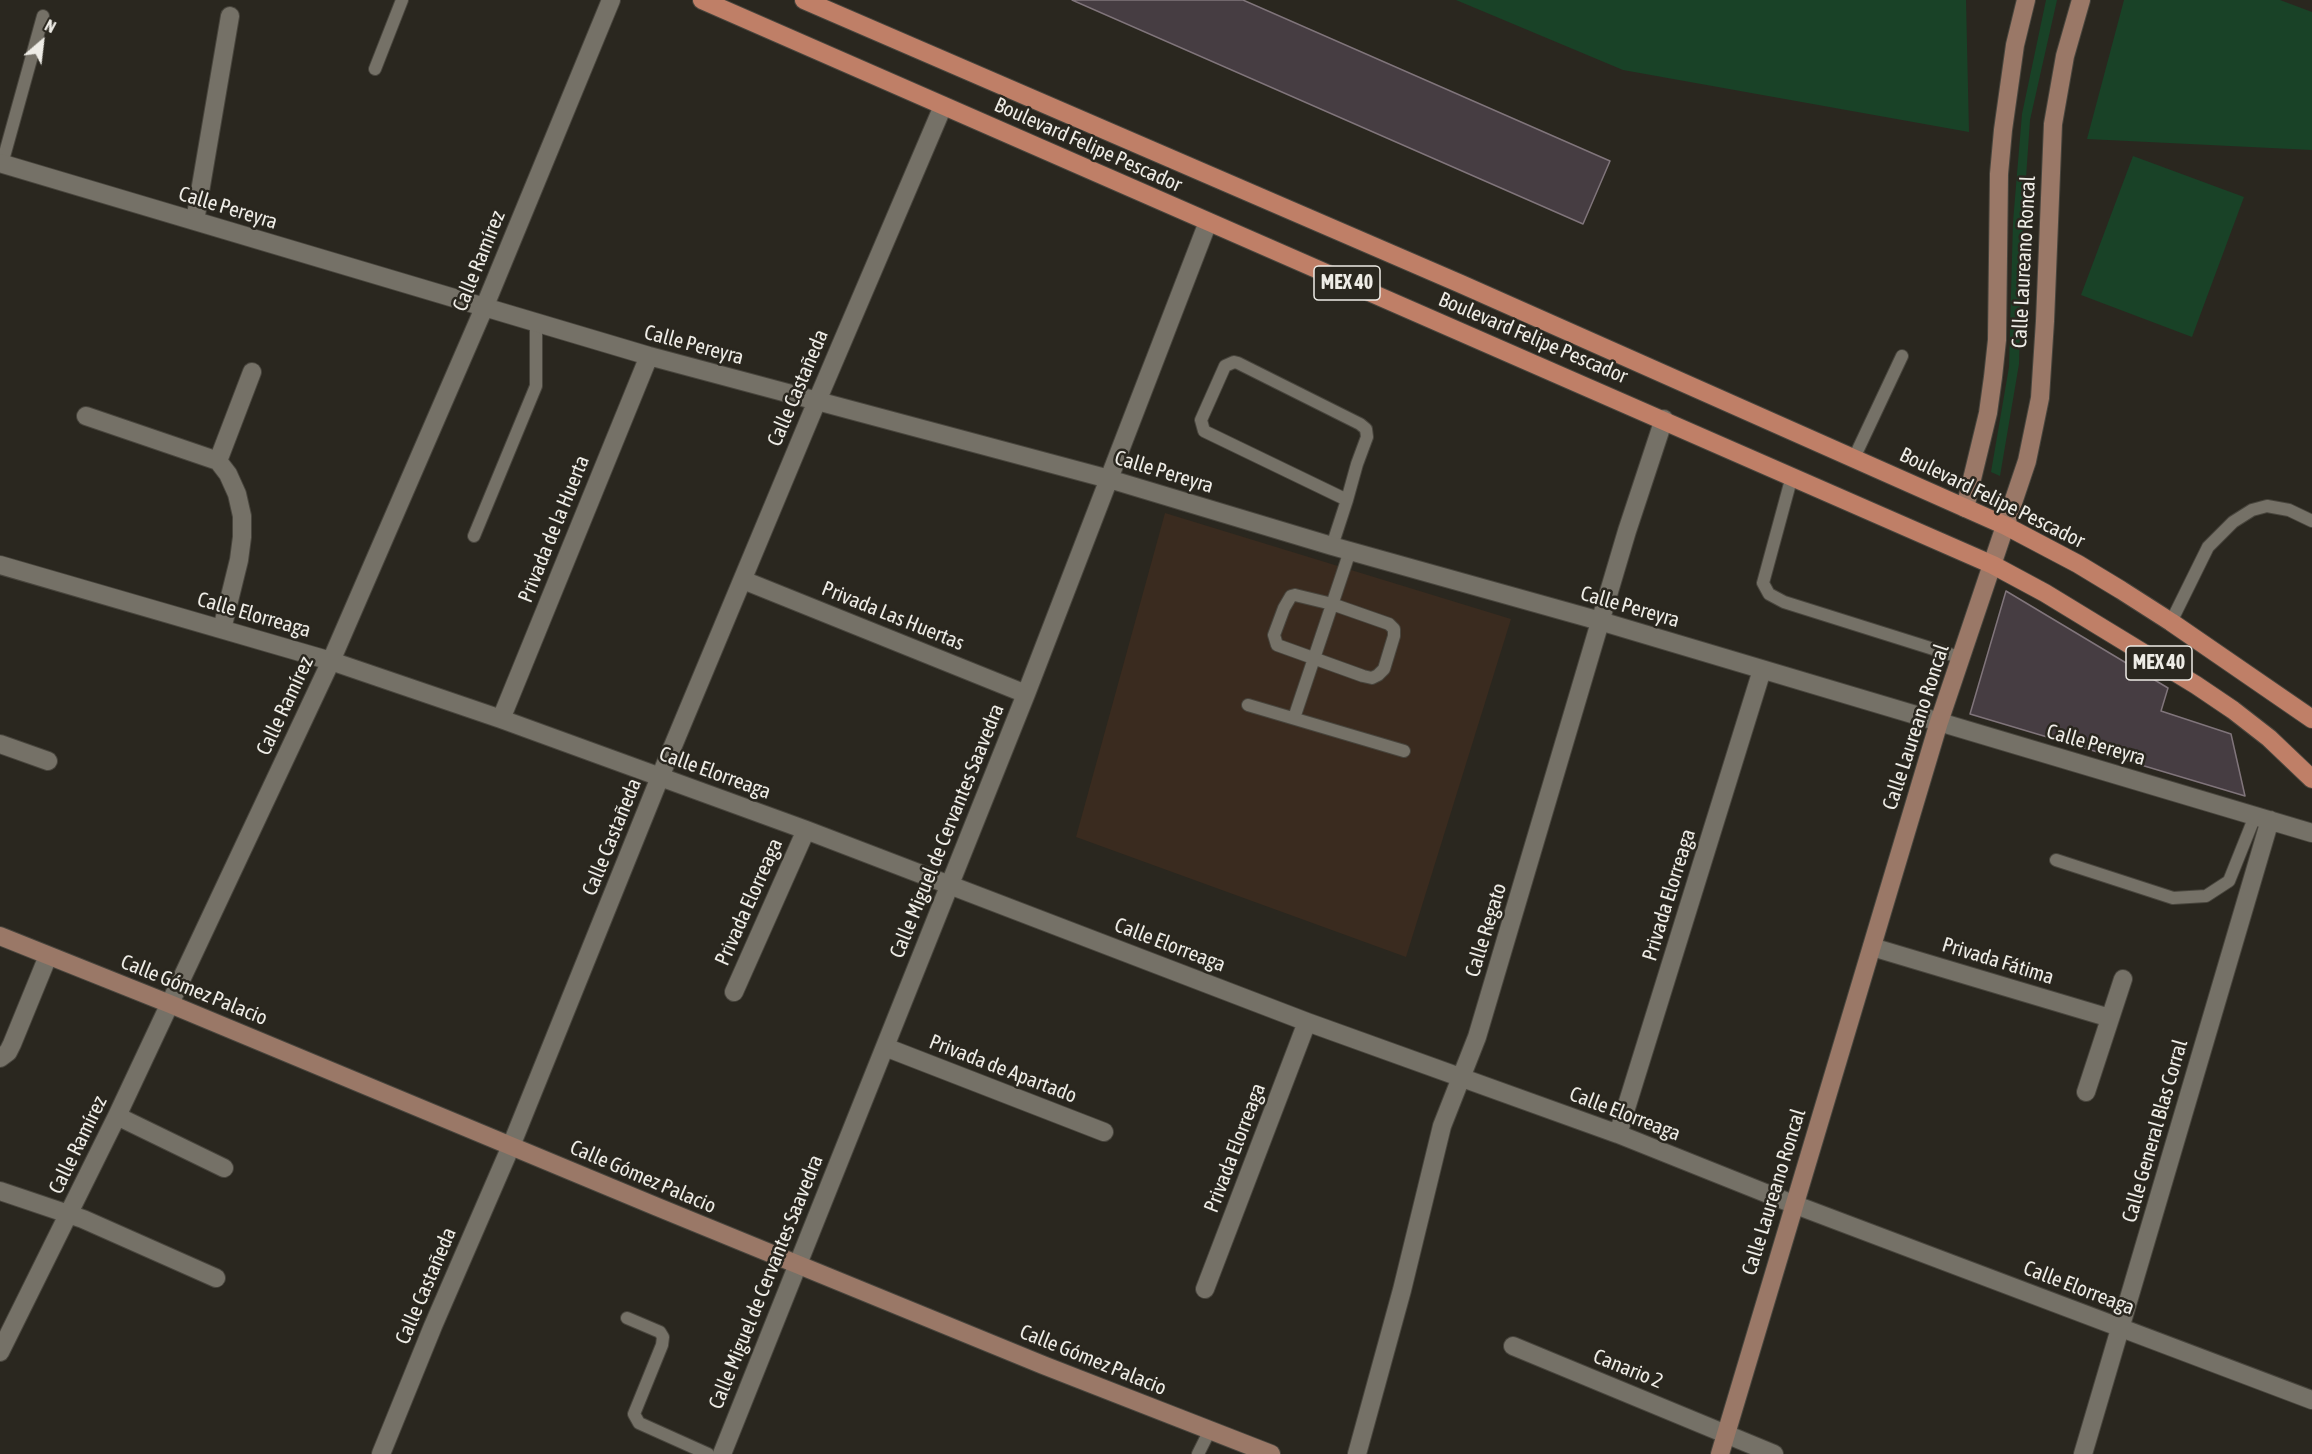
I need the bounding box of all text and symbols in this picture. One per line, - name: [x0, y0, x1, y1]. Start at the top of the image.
- north arrow: [12, 12, 72, 72]
- text: N: [42, 16, 59, 36]
- street label: Boulevard Felipe Pescador: [990, 92, 1186, 198]
- street label: Calle Laureano Roncal: [2007, 175, 2041, 349]
- street label: Calle Pereyra: [176, 181, 280, 235]
- street label: Calle Ramírez: [447, 207, 511, 315]
- road number: MEX 40: [1314, 266, 1380, 300]
- street label: Boulevard Felipe Pescador: [1435, 287, 1631, 389]
- street label: Calle Pereyra: [642, 320, 746, 370]
- street label: Calle Castañeda: [762, 326, 834, 450]
- street label: Boulevard Felipe Pescador: [1895, 442, 2089, 554]
- street label: Calle Pereyra: [1112, 445, 1216, 499]
- street label: Privada de la Huerta: [513, 452, 595, 606]
- street label: Privada Las Huertas: [818, 576, 968, 656]
- street label: Calle Pereyra: [1578, 581, 1682, 633]
- street label: Calle Elorreaga: [194, 587, 314, 643]
- street label: Calle Laureano Roncal: [1877, 641, 1955, 813]
- road number: MEX 40: [2126, 646, 2192, 680]
- street label: Calle Ramírez: [251, 653, 319, 759]
- street label: Calle Miguel de Cervantes Saavedra: [884, 700, 1010, 962]
- street label: Calle Pereyra: [2044, 719, 2148, 771]
- street label: Calle Elorreaga: [656, 741, 774, 805]
- street label: Calle Castañeda: [577, 775, 647, 899]
- street label: Privada Elorreaga: [1637, 826, 1701, 964]
- street label: Privada Elorreaga: [710, 835, 788, 969]
- street label: Calle Regato: [1460, 880, 1512, 980]
- street label: Calle Elorreaga: [1111, 912, 1229, 978]
- street label: Privada Fátima: [1939, 932, 2057, 990]
- street label: Calle Gómez Palacio: [117, 949, 271, 1031]
- street label: Privada de Apartado: [926, 1029, 1080, 1109]
- street label: Calle General Blas Corral: [2117, 1037, 2193, 1225]
- street label: Privada Elorreaga: [1199, 1080, 1271, 1216]
- street label: Calle Elorreaga: [1566, 1081, 1684, 1147]
- street label: Calle Ramírez: [43, 1092, 113, 1198]
- street label: Calle Laureano Roncal: [1737, 1106, 1811, 1278]
- street label: Calle Gómez Palacio: [566, 1135, 720, 1219]
- street label: Calle Miguel de Cervantes Saavedra: [703, 1151, 829, 1413]
- street label: Calle Castañeda: [390, 1224, 462, 1348]
- street label: Calle Elorreaga: [2020, 1255, 2138, 1321]
- street label: Calle Gómez Palacio: [1016, 1319, 1170, 1401]
- street label: Canario 2: [1590, 1344, 1666, 1394]

